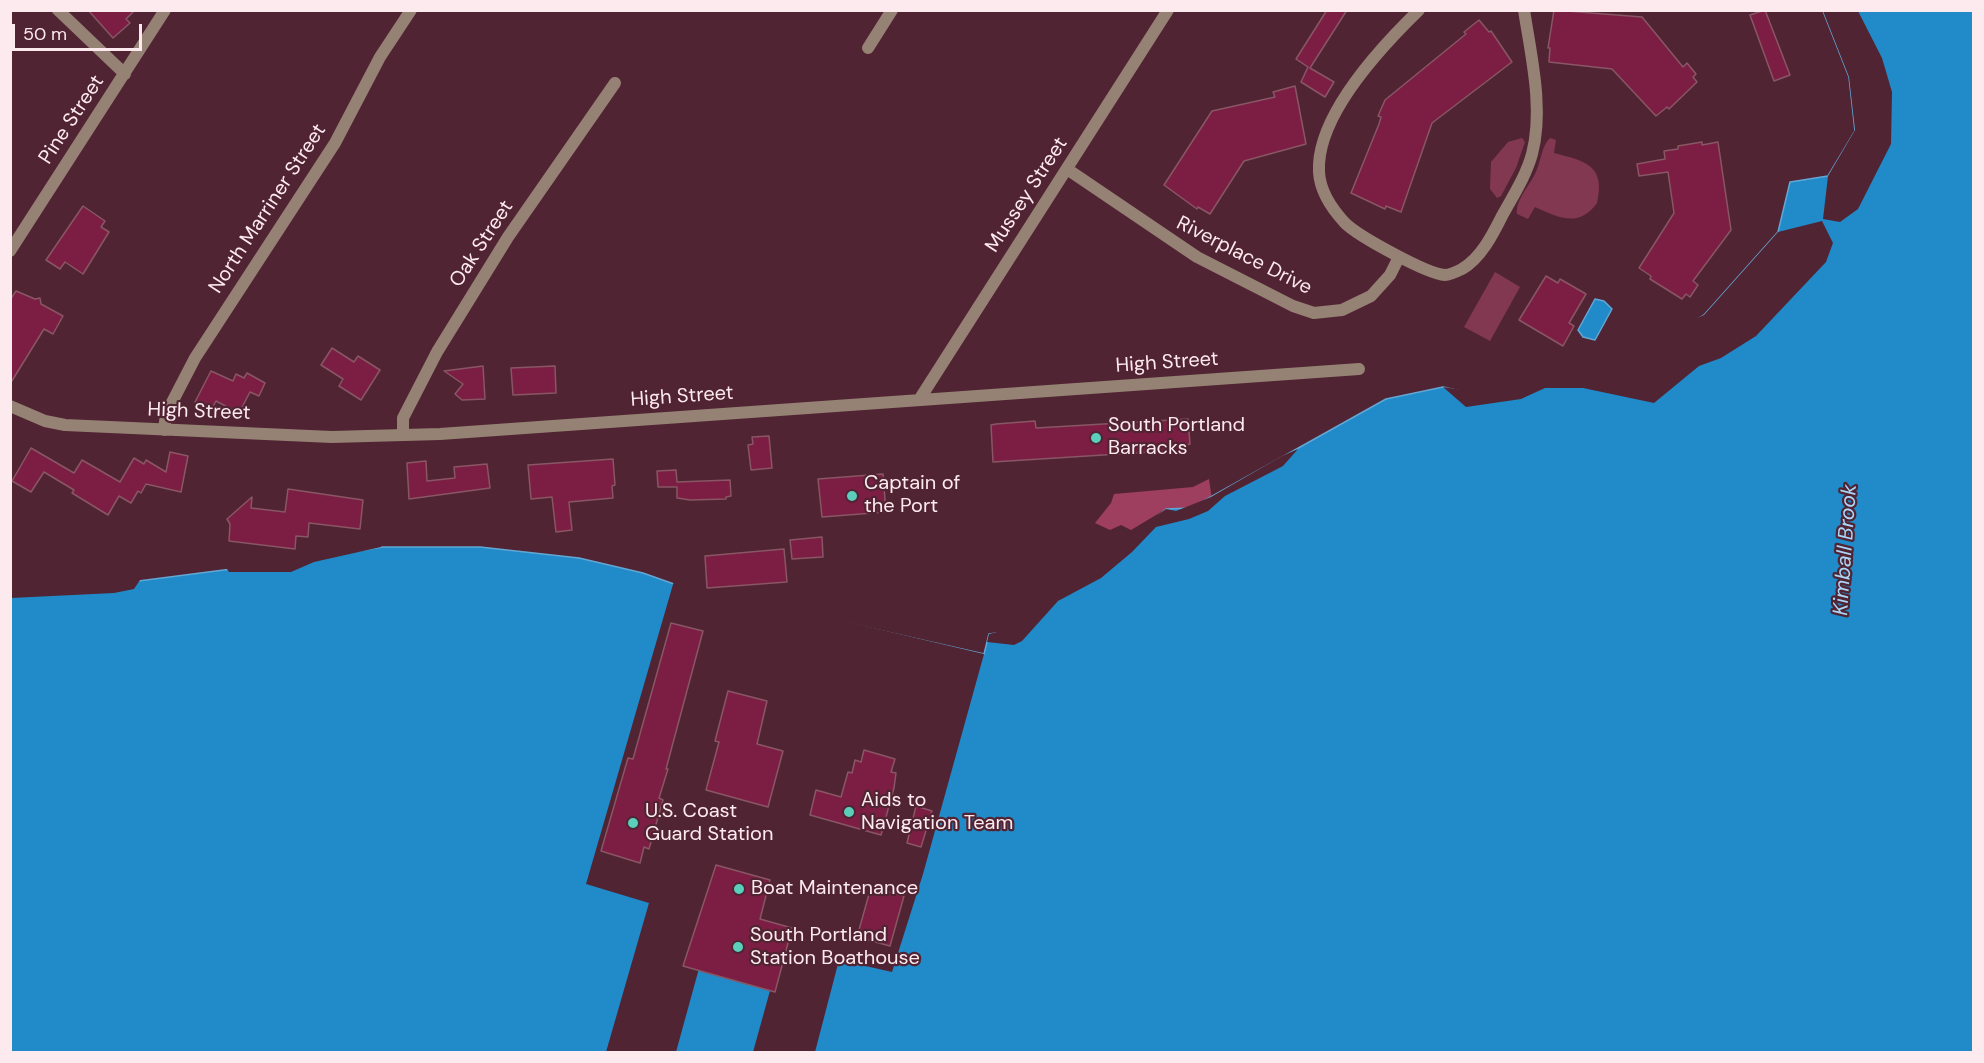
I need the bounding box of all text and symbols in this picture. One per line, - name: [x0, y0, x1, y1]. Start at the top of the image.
- scale bar: [15, 12, 146, 50]
- text: 50 m: [23, 22, 67, 46]
- street label: Pine Street: [34, 71, 110, 169]
- street label: North Marriner Street: [204, 120, 332, 298]
- street label: Mussey Street: [981, 133, 1073, 257]
- street label: Oak Street: [445, 196, 519, 292]
- street label: Riverplace Drive: [1172, 212, 1316, 300]
- street label: High Street: [1115, 347, 1219, 379]
- street label: High Street: [630, 381, 734, 413]
- street label: High Street: [147, 398, 251, 426]
- place label: South Portland Barracks: [1108, 414, 1245, 461]
- marker: South Portland Barracks: [1089, 431, 1103, 445]
- place label: Captain of the Port: [864, 472, 960, 519]
- water label: Kimball Brook: [1829, 483, 1863, 617]
- marker: Captain of the Port: [845, 489, 859, 503]
- place label: Aids to Navigation Team: [861, 789, 1013, 836]
- place label: U.S. Coast Guard Station: [645, 800, 773, 847]
- marker: Aids to Navigation Team: [842, 805, 856, 819]
- marker: U.S. Coast Guard Station: [626, 816, 640, 830]
- place label: Boat Maintenance: [751, 877, 918, 901]
- marker: Boat Maintenance: [732, 882, 746, 896]
- place label: South Portland Station Boathouse: [750, 924, 920, 971]
- marker: South Portland Station Boathouse: [731, 940, 745, 954]

